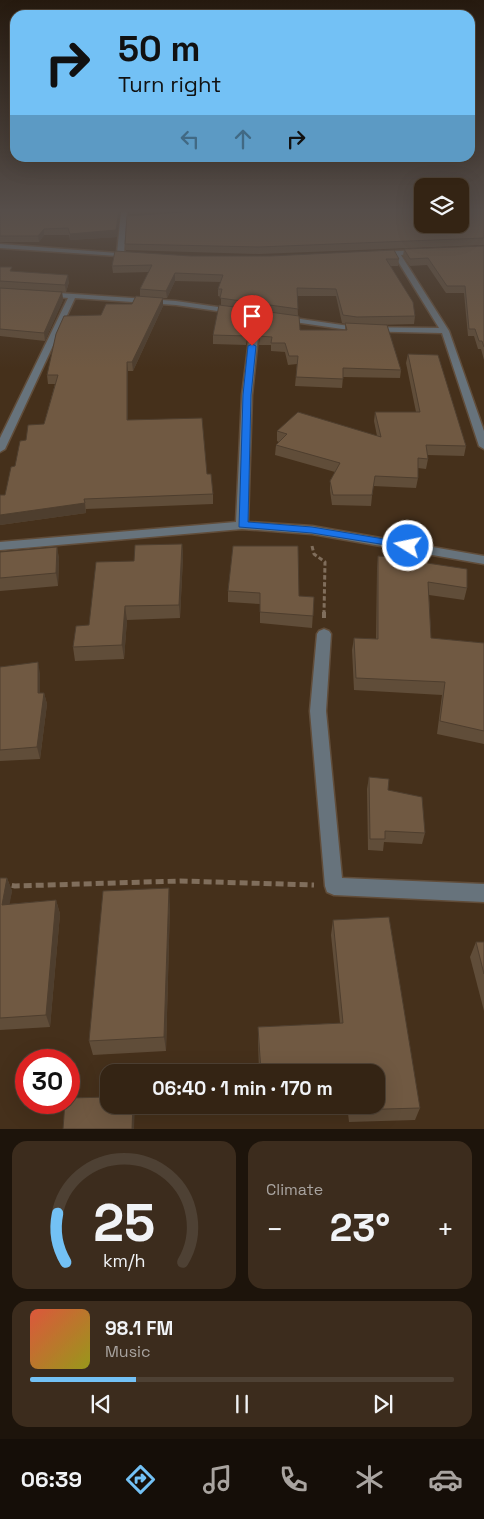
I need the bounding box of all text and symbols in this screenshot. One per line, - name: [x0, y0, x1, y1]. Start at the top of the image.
- text: 50 m: [118, 27, 200, 71]
- icon: right: [35, 30, 100, 95]
- text: Turn right: [118, 70, 221, 98]
- icon: left: [176, 125, 204, 153]
- icon: ahead: [229, 125, 257, 153]
- icon: right: [282, 125, 310, 153]
- map controls: [414, 178, 469, 233]
- button: layers: [414, 178, 469, 233]
- pin: [231, 295, 273, 346]
- icon: arrive: [238, 302, 266, 330]
- position arrow: [381, 519, 433, 571]
- speed limit sign: 30: [15, 1049, 80, 1114]
- text: 06:40 · 1 min · 170 m: [152, 1076, 333, 1101]
- text: Climate: [266, 1179, 323, 1200]
- text: 25: [93, 1190, 155, 1256]
- text: 23°: [330, 1204, 390, 1252]
- text: −: [266, 1211, 283, 1247]
- text: +: [437, 1211, 454, 1247]
- text: km/h: [103, 1249, 145, 1272]
- text: 98.1 FM: [105, 1316, 173, 1341]
- text: Music: [105, 1341, 151, 1362]
- icon: previous: [87, 1390, 115, 1418]
- icon: pause: [228, 1390, 256, 1418]
- icon: next: [369, 1390, 397, 1418]
- icon: directions: [123, 1462, 158, 1497]
- icon: music: [200, 1462, 235, 1497]
- icon: phone: [276, 1462, 311, 1497]
- icon: climate: [352, 1462, 387, 1497]
- icon: car: [428, 1462, 463, 1497]
- text: 06:39: [21, 1465, 82, 1493]

